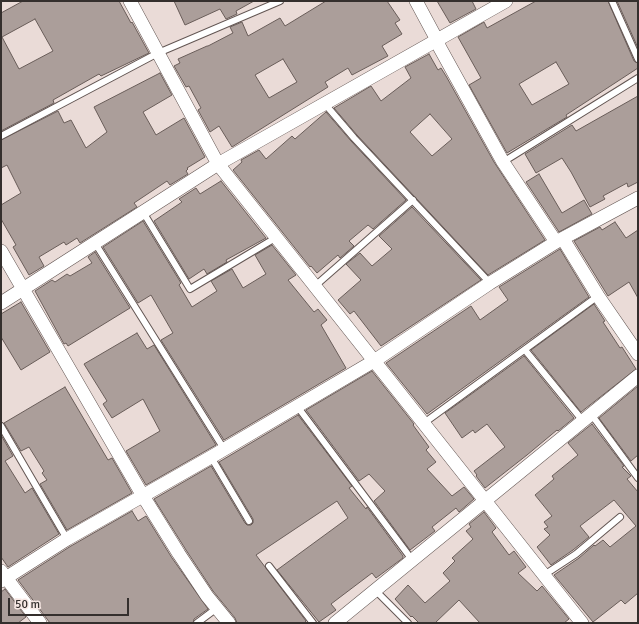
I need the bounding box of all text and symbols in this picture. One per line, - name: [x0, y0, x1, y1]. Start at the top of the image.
- scale bar: [10, 590, 131, 616]
- text: 50 m: [15, 597, 40, 612]

